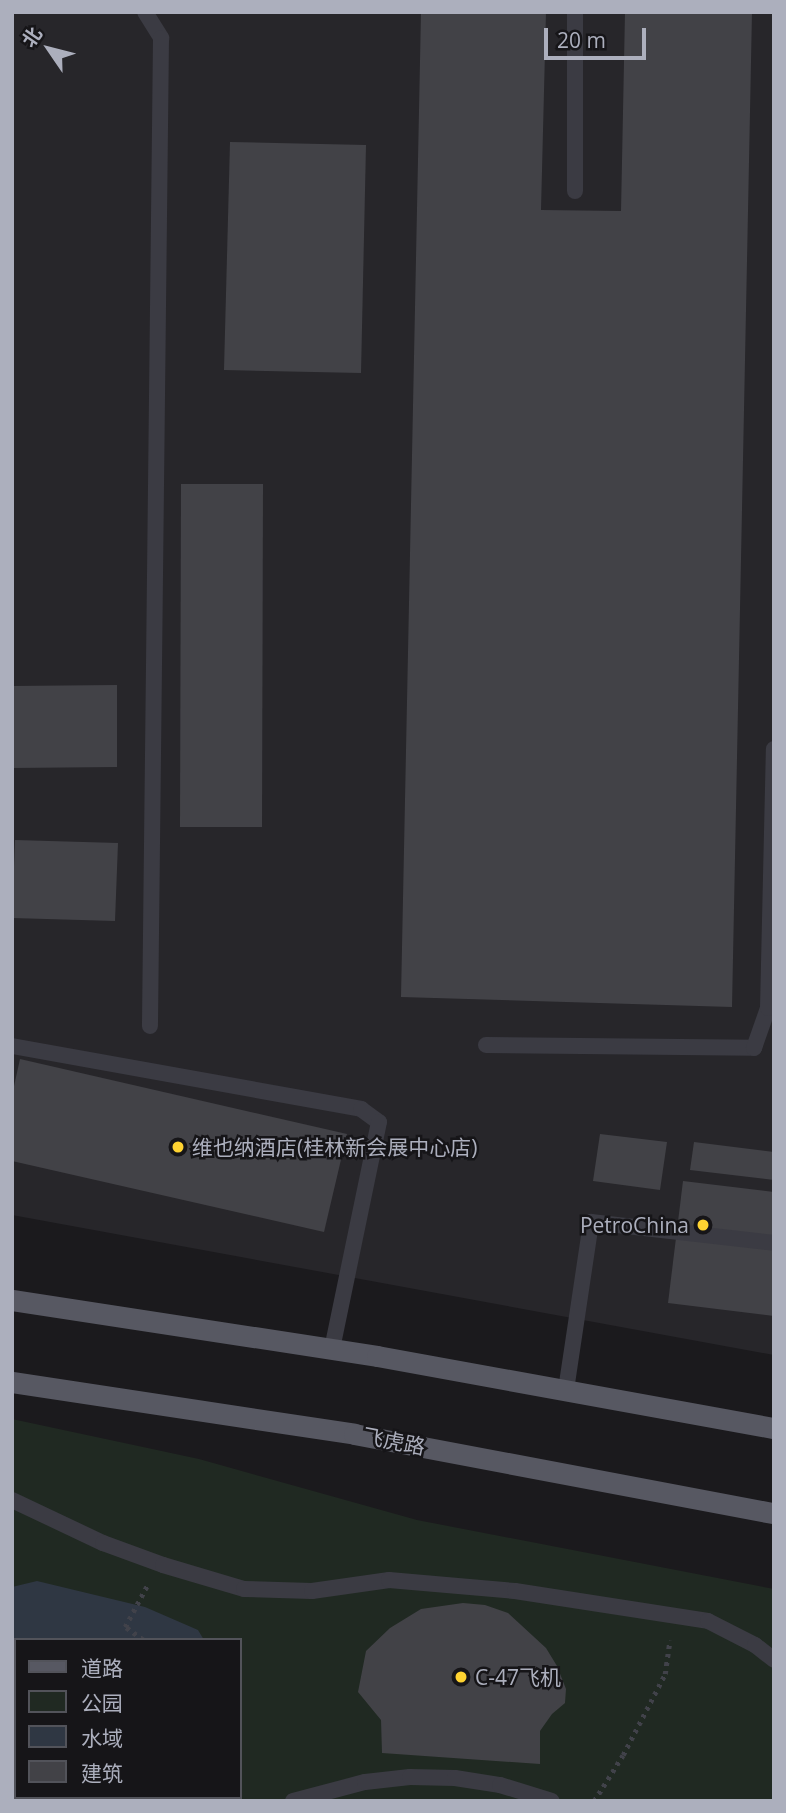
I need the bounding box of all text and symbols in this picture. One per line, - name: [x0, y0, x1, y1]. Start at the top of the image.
- north arrow: [14, 14, 84, 84]
- scale bar: [548, 14, 650, 58]
- text: 北: [16, 22, 48, 52]
- text: 20 m: [557, 26, 606, 54]
- place label: 维也纳酒店(桂林新会展中心店): [192, 1134, 477, 1160]
- marker: 维也纳酒店(桂林新会展中心店): [170, 1139, 186, 1155]
- place label: PetroChina: [580, 1212, 689, 1238]
- marker: PetroChina: [695, 1217, 711, 1233]
- street label: 飞虎路: [361, 1423, 427, 1459]
- legend: [14, 1638, 242, 1799]
- text: 道路: [81, 1654, 123, 1682]
- place label: C-47飞机: [475, 1664, 561, 1690]
- marker: C-47飞机: [453, 1669, 469, 1685]
- text: 公园: [81, 1689, 123, 1717]
- text: 水域: [81, 1724, 123, 1752]
- text: 建筑: [81, 1759, 123, 1787]

